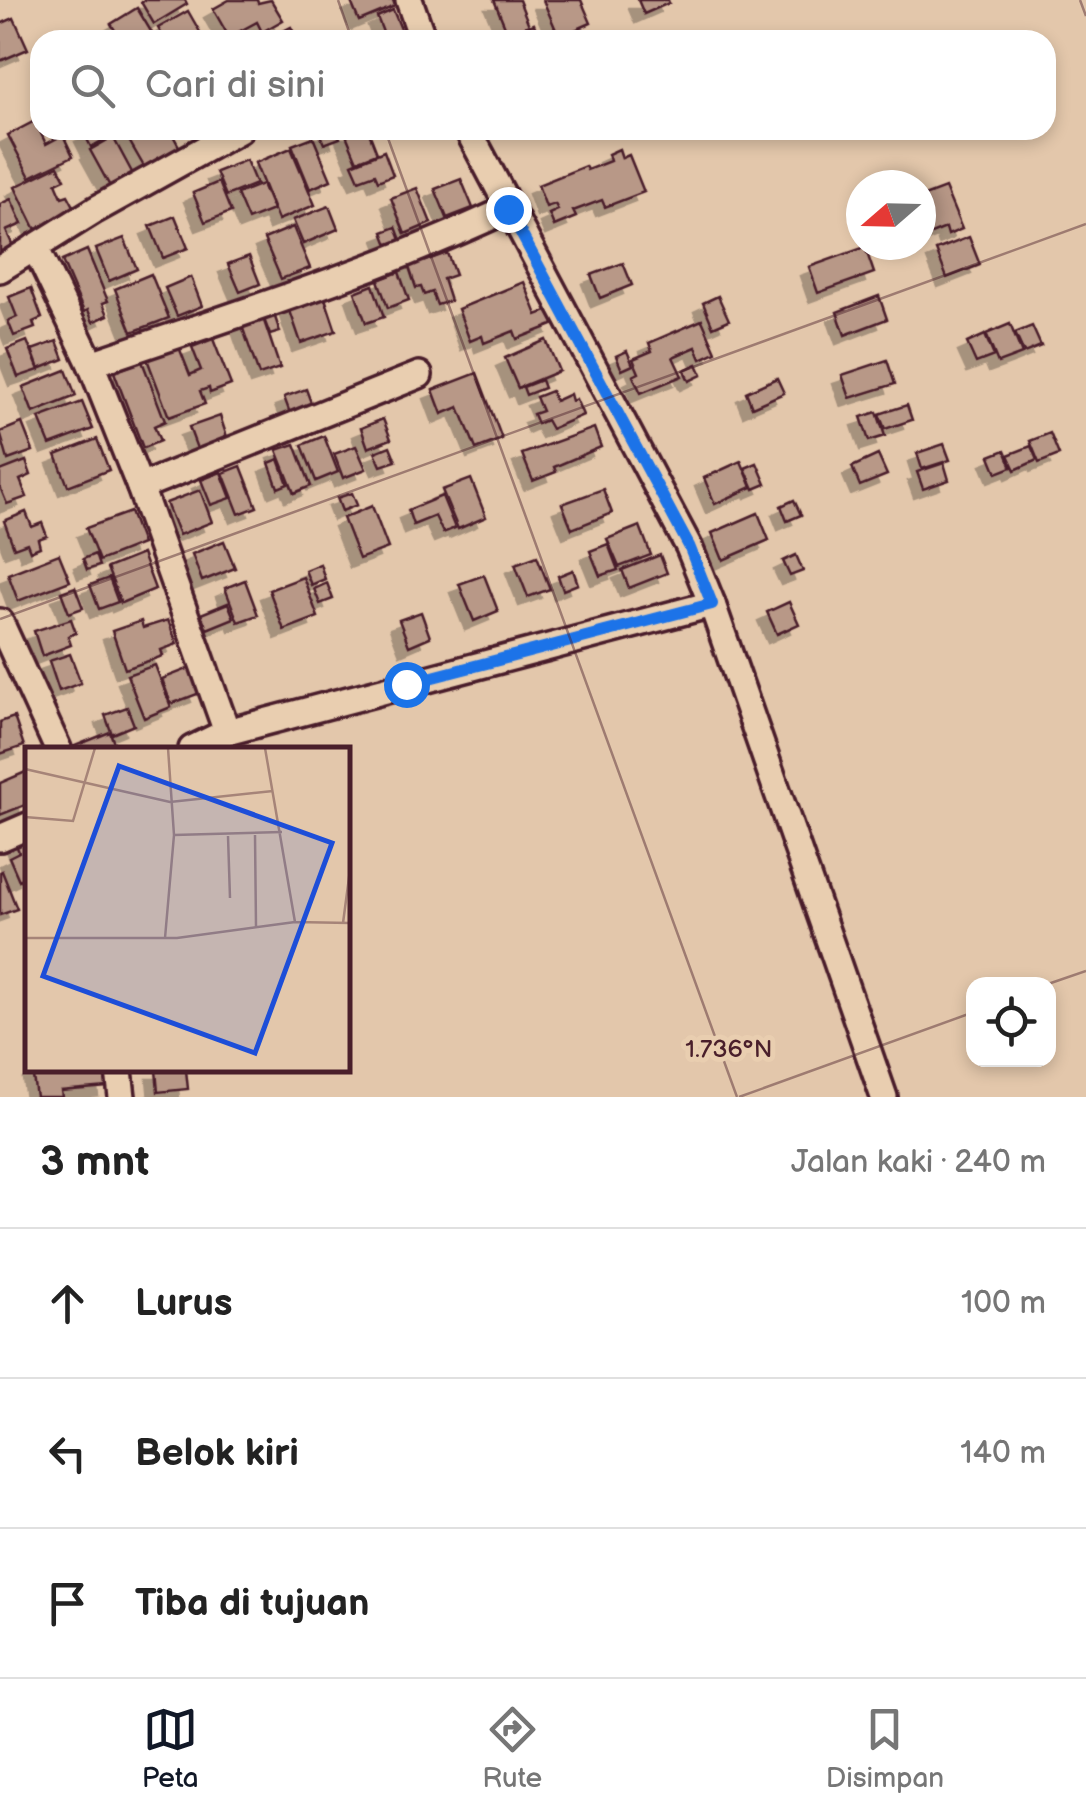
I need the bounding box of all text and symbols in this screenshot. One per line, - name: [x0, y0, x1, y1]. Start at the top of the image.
- search box: [30, 30, 1056, 140]
- icon: search: [65, 58, 120, 113]
- text: Cari di sini: [145, 63, 325, 108]
- north arrow: [846, 170, 936, 260]
- route end: [486, 187, 532, 233]
- route start: [384, 662, 430, 708]
- inset map: [25, 747, 350, 1072]
- map controls: [966, 977, 1056, 1067]
- button: locate: [966, 977, 1056, 1067]
- text: 1.736°N: [685, 1034, 773, 1065]
- text: 3 mnt: [40, 1137, 149, 1188]
- text: Jalan kaki · 240 m: [791, 1143, 1046, 1182]
- icon: ahead: [40, 1276, 95, 1331]
- text: Lurus: [135, 1281, 233, 1326]
- text: 100 m: [961, 1284, 1046, 1323]
- icon: left: [40, 1426, 95, 1481]
- text: Belok kiri: [135, 1431, 299, 1476]
- text: 140 m: [960, 1434, 1046, 1473]
- icon: arrive: [40, 1576, 95, 1631]
- text: Tiba di tujuan: [135, 1581, 369, 1626]
- tab: Peta: [142, 1702, 199, 1795]
- tab: Rute: [482, 1702, 542, 1795]
- tab: Disimpan: [826, 1702, 944, 1795]

